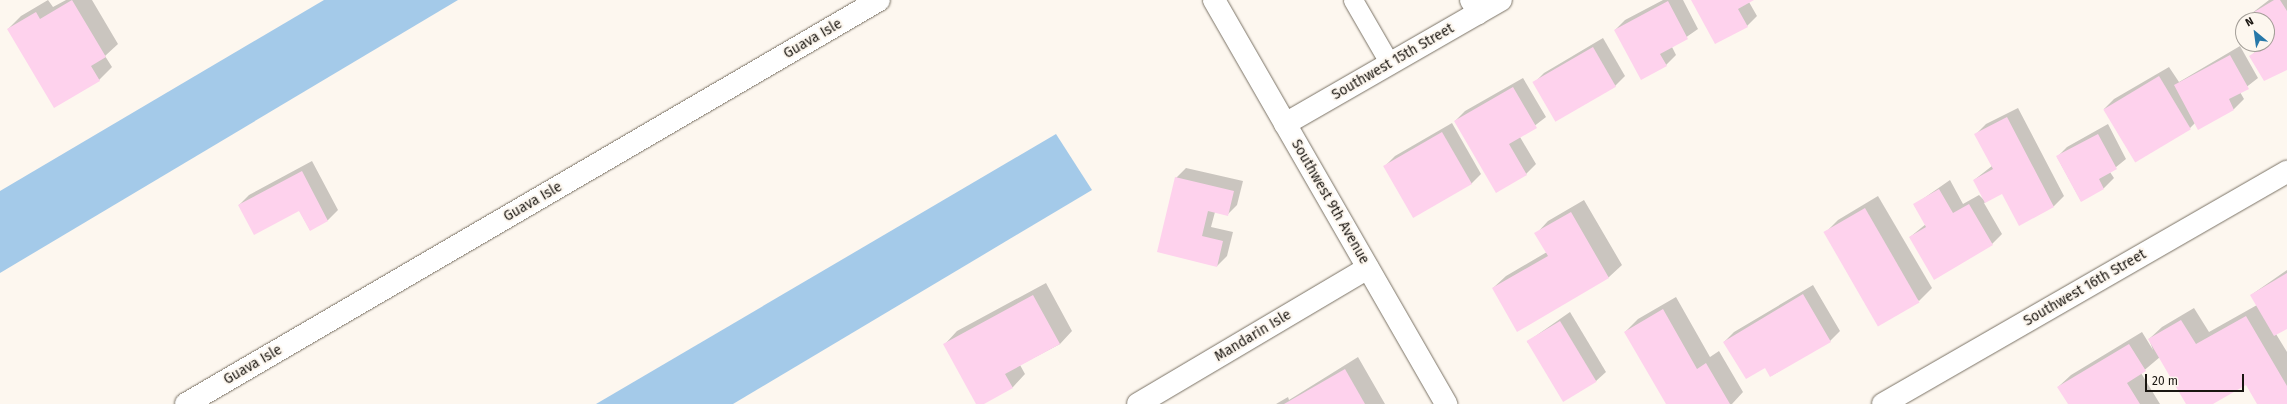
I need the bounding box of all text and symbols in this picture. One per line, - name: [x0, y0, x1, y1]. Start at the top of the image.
- north arrow: [2235, 12, 2275, 52]
- text: N: [2243, 14, 2256, 29]
- street label: Guava Isle: [781, 16, 845, 62]
- street label: Southwest 15th Street: [1329, 20, 1457, 104]
- street label: Southwest 9th Avenue: [1287, 137, 1373, 267]
- street label: Guava Isle: [501, 179, 565, 225]
- street label: Southwest 16th Street: [2021, 246, 2149, 330]
- street label: Mandarin Isle: [1212, 307, 1294, 365]
- street label: Guava Isle: [221, 342, 285, 388]
- scale bar: [2147, 366, 2246, 392]
- text: 20 m: [2152, 374, 2178, 388]

